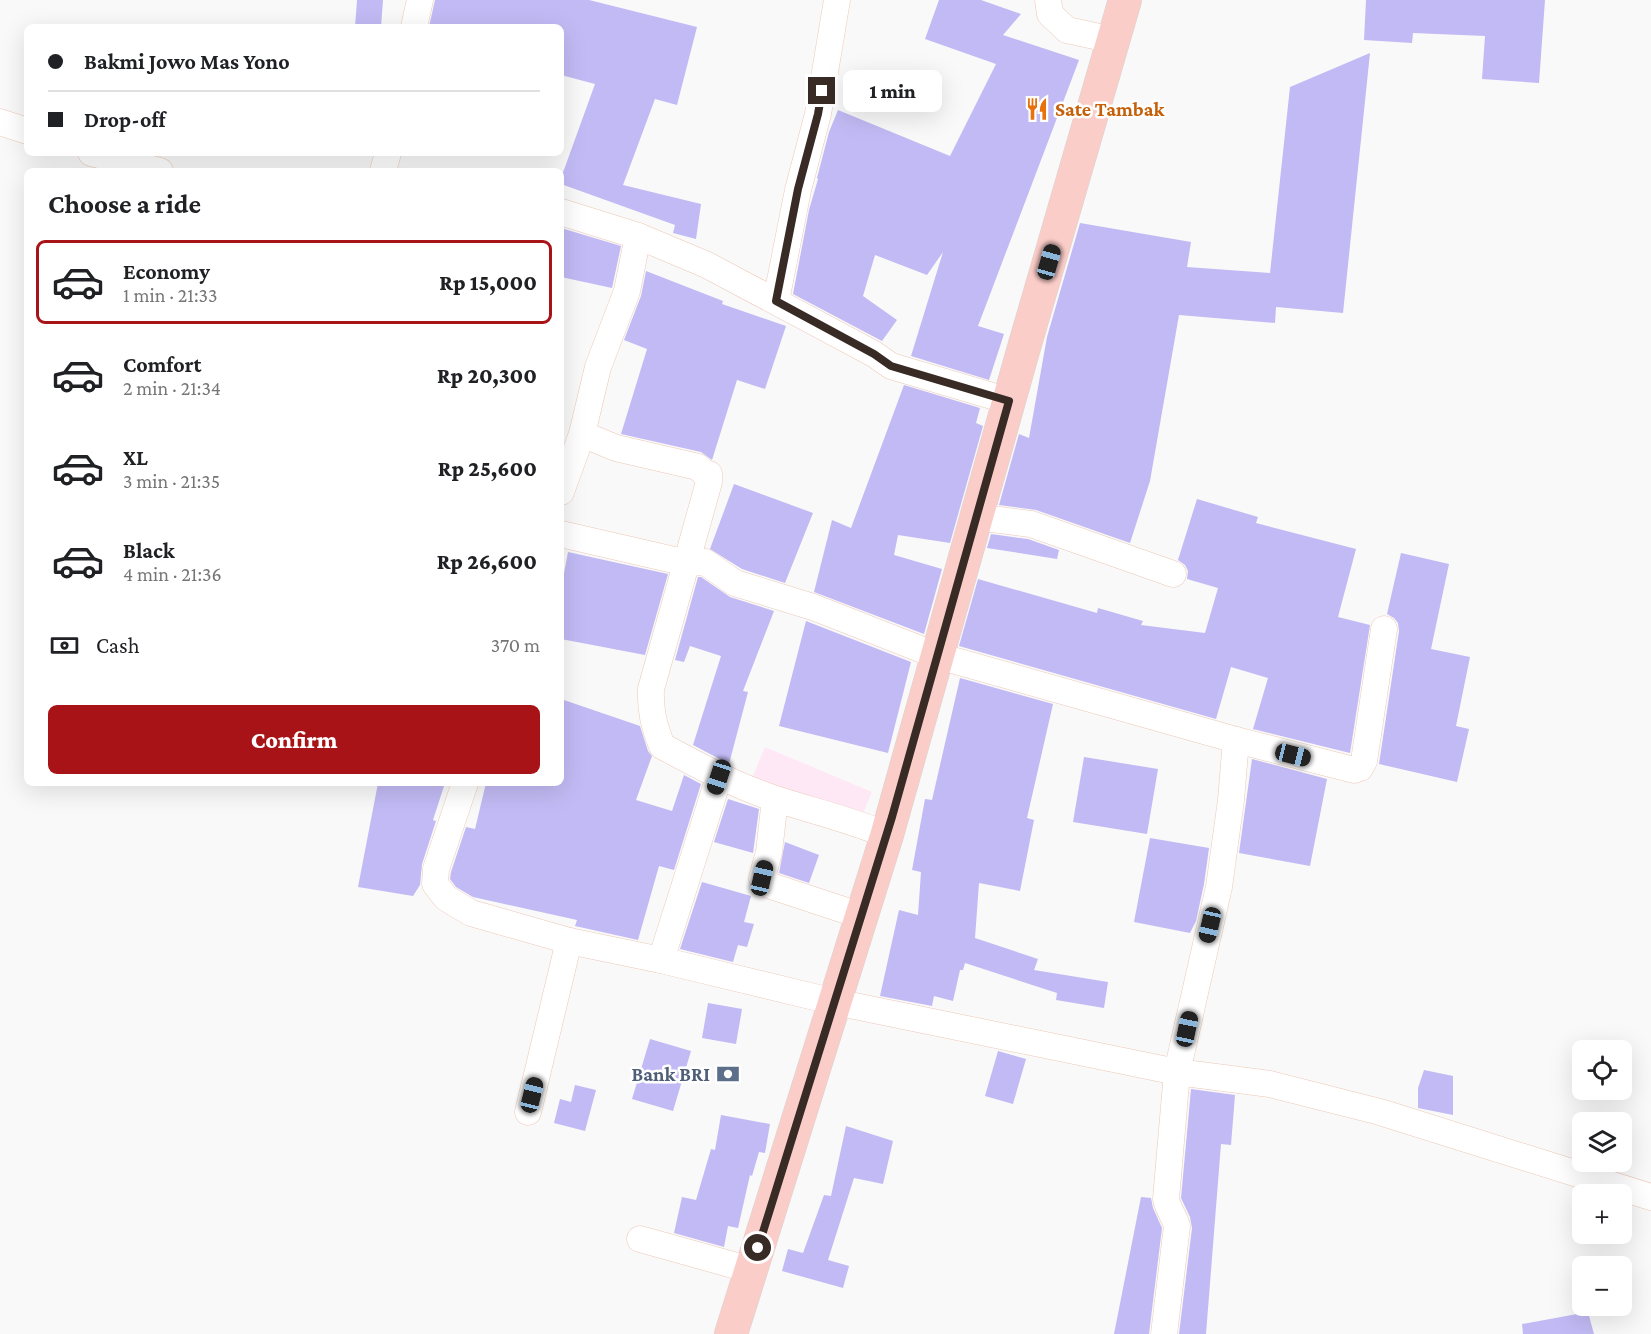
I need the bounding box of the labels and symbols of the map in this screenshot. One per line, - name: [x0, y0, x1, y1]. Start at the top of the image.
- callout: 1 min: [843, 70, 942, 112]
- route end: [808, 77, 835, 104]
- restaurant icon: Sate Tambak: [1024, 96, 1050, 122]
- place label: Sate Tambak: [1055, 98, 1165, 120]
- car: [1035, 242, 1063, 282]
- car: [1273, 742, 1313, 768]
- car: [705, 757, 733, 797]
- car: [749, 858, 775, 898]
- car: [1197, 905, 1223, 945]
- car: [1174, 1010, 1200, 1048]
- bank icon: Bank BRI: [715, 1061, 741, 1087]
- place label: Bank BRI: [632, 1063, 710, 1085]
- car: [519, 1075, 545, 1115]
- route start: [744, 1234, 771, 1261]

